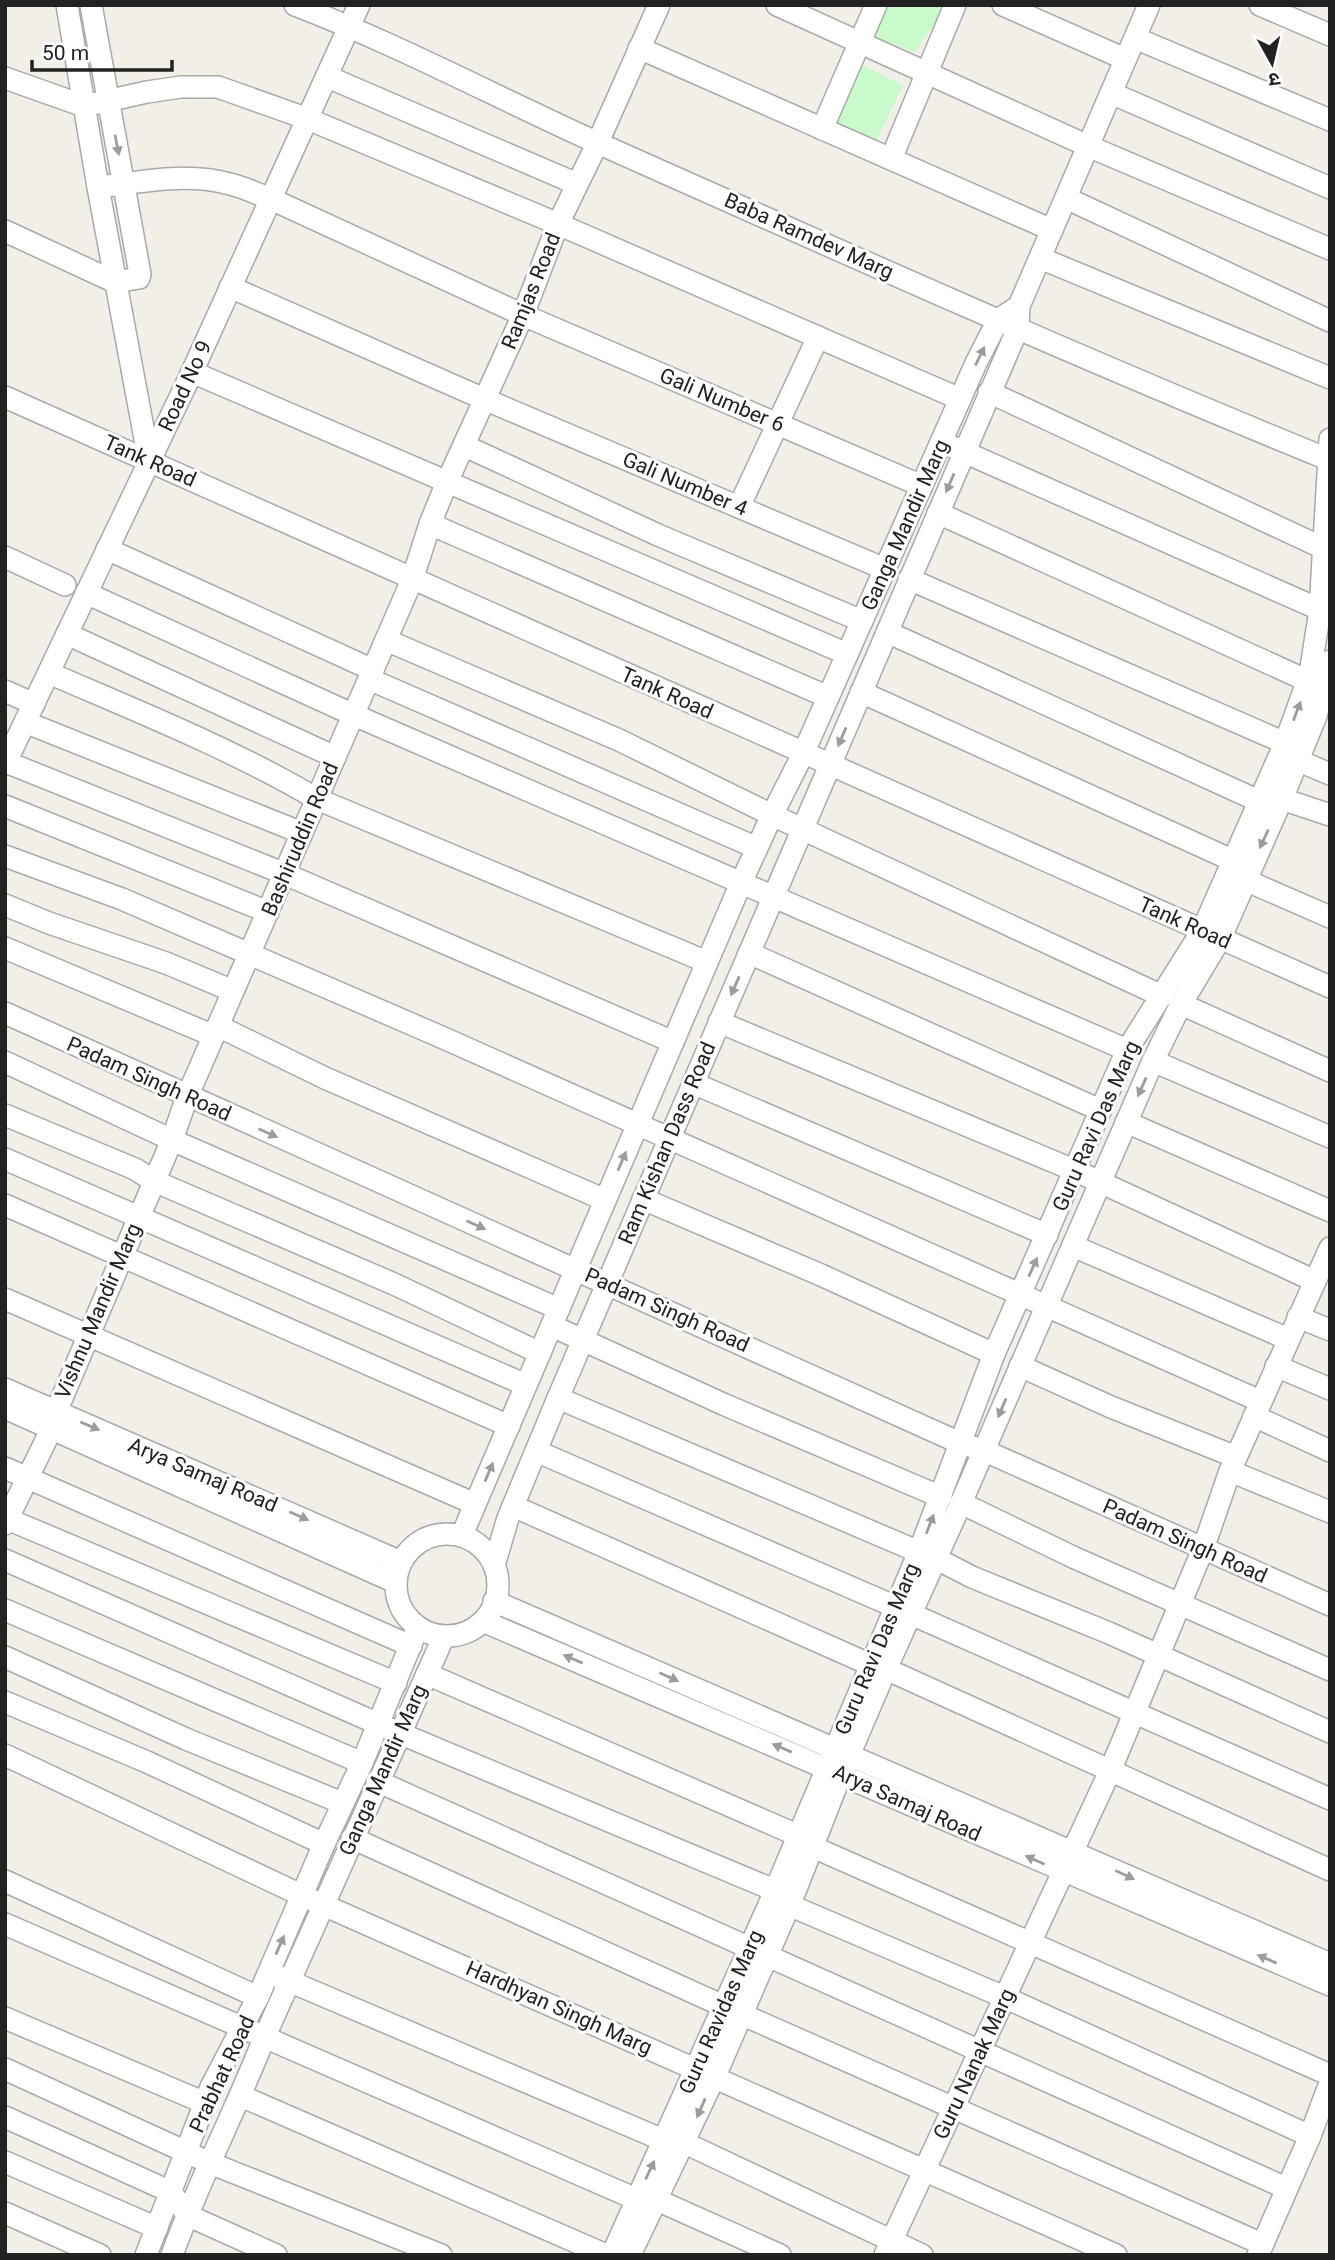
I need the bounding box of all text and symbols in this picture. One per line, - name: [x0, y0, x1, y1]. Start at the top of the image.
- scale bar: [32, 28, 172, 72]
- north arrow: [1237, 28, 1307, 98]
- text: 50 m: [42, 41, 89, 65]
- text: उ: [1266, 67, 1281, 92]
- one-way arrow: [111, 134, 122, 156]
- street label: Baba Ramdev Marg: [721, 188, 897, 284]
- street label: Ramjas Road: [497, 229, 565, 353]
- street label: Road No 9: [154, 337, 216, 435]
- one-way arrow: [974, 346, 986, 366]
- street label: Gali Number 6: [656, 363, 788, 437]
- street label: Tank Road: [100, 430, 200, 492]
- street label: Ganga Mandir Marg: [856, 436, 954, 614]
- street label: Gali Number 4: [619, 447, 751, 521]
- one-way arrow: [945, 473, 956, 494]
- street label: Tank Road: [617, 662, 717, 724]
- one-way arrow: [1292, 700, 1303, 721]
- one-way arrow: [836, 727, 847, 748]
- street label: Bashiruddin Road: [257, 759, 343, 919]
- one-way arrow: [1258, 829, 1269, 850]
- street label: Tank Road: [1135, 892, 1235, 954]
- one-way arrow: [729, 975, 740, 996]
- street label: Padam Singh Road: [63, 1032, 235, 1126]
- street label: Guru Ravi Das Marg: [1048, 1037, 1144, 1215]
- street label: Ram Kishan Dass Road: [614, 1038, 720, 1248]
- one-way arrow: [1136, 1077, 1148, 1097]
- one-way arrow: [258, 1127, 278, 1139]
- one-way arrow: [616, 1151, 628, 1171]
- one-way arrow: [466, 1219, 486, 1231]
- street label: Vishnu Mandir Marg: [50, 1220, 146, 1402]
- one-way arrow: [1028, 1257, 1039, 1278]
- street label: Padam Singh Road: [581, 1263, 753, 1357]
- one-way arrow: [996, 1398, 1007, 1419]
- one-way arrow: [80, 1420, 100, 1432]
- street label: Arya Samaj Road: [125, 1433, 281, 1517]
- one-way arrow: [484, 1462, 495, 1483]
- street label: Padam Singh Road: [1099, 1494, 1271, 1588]
- one-way arrow: [289, 1510, 309, 1522]
- one-way arrow: [925, 1513, 936, 1534]
- street label: Guru Ravi Das Marg: [830, 1560, 924, 1738]
- one-way arrow: [563, 1653, 583, 1665]
- one-way arrow: [659, 1671, 679, 1683]
- street label: Ganga Mandir Marg: [334, 1681, 432, 1859]
- one-way arrow: [772, 1742, 793, 1753]
- street label: Arya Samaj Road: [829, 1760, 985, 1846]
- one-way arrow: [1025, 1854, 1045, 1866]
- one-way arrow: [1115, 1869, 1135, 1881]
- street label: Guru Ravidas Marg: [674, 1926, 768, 2098]
- one-way arrow: [274, 1935, 286, 1955]
- one-way arrow: [1257, 1953, 1277, 1965]
- street label: Hardhyan Singh Marg: [462, 1956, 656, 2060]
- street label: Guru Nanak Marg: [929, 1985, 1019, 2143]
- street label: Prabhat Road: [184, 2012, 260, 2136]
- one-way arrow: [695, 2098, 707, 2118]
- one-way arrow: [644, 2160, 655, 2180]

